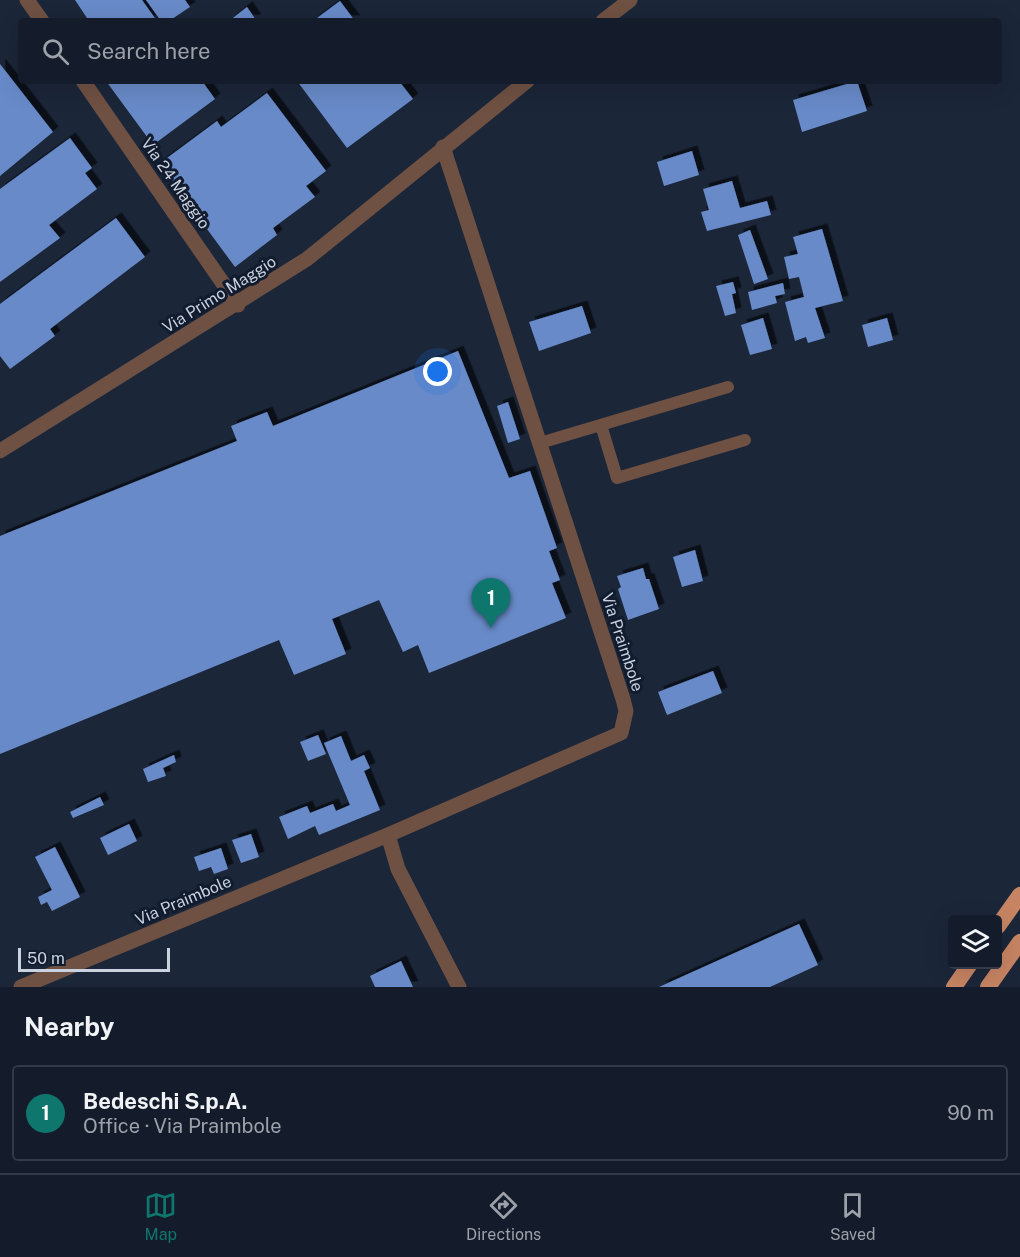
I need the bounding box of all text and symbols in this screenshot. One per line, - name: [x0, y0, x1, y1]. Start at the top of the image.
- search box: [18, 18, 1002, 84]
- icon: search: [39, 35, 72, 68]
- text: Search here: [87, 38, 211, 64]
- street label: Via 24 Maggio: [137, 134, 214, 232]
- street label: Via Primo Maggio: [159, 252, 280, 337]
- your location: [423, 357, 452, 386]
- pin: 1: [472, 578, 510, 628]
- street label: Via Praimbole: [598, 590, 647, 694]
- street label: Via Praimbole: [132, 872, 234, 929]
- map controls: [948, 915, 1002, 969]
- button: layers: [948, 915, 1002, 969]
- scale bar: [18, 945, 170, 972]
- text: 50 m: [27, 949, 65, 968]
- text: Nearby: [24, 1011, 114, 1042]
- text: Bedeschi S.p.A.: [83, 1088, 247, 1114]
- text: 1: [41, 1101, 50, 1125]
- text: 90 m: [947, 1101, 994, 1125]
- text: Office · Via Praimbole: [83, 1114, 282, 1138]
- tab: Map: [144, 1189, 177, 1244]
- tab: Directions: [466, 1189, 541, 1244]
- tab: Saved: [830, 1189, 876, 1244]

